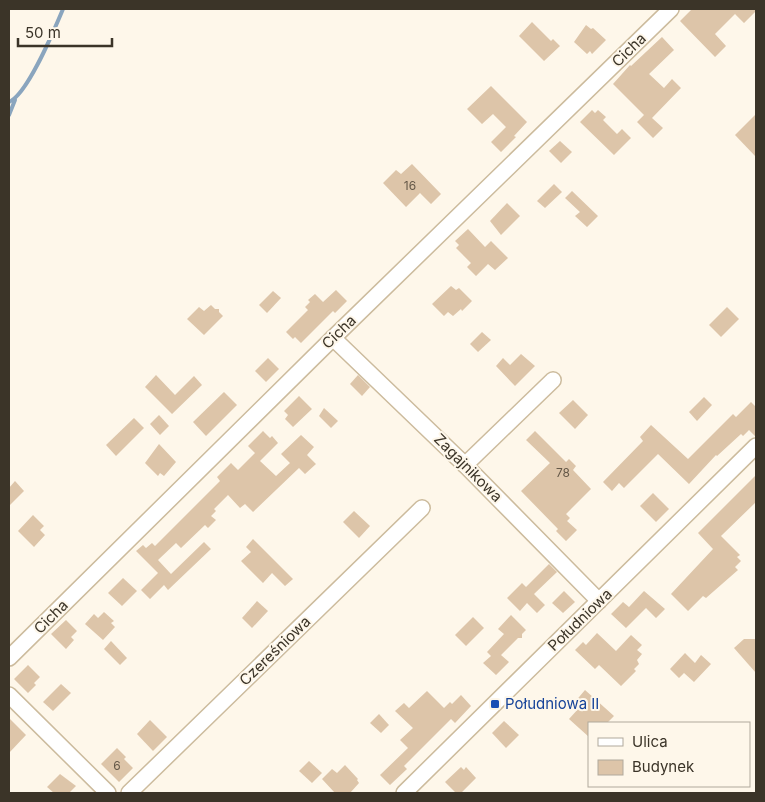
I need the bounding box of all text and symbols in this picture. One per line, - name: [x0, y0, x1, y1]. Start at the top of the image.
- scale bar: [18, 15, 111, 47]
- text: 50 m: [25, 23, 61, 42]
- street label: Cicha: [608, 29, 650, 71]
- house number: 16: [404, 178, 416, 193]
- street label: Cicha: [318, 311, 360, 353]
- street label: Zagajnikowa: [430, 429, 507, 506]
- house number: 78: [556, 465, 570, 480]
- street label: Południowa: [544, 584, 616, 655]
- street label: Cicha: [30, 596, 72, 638]
- street label: Czereśniowa: [235, 612, 314, 689]
- place label: Południowa II: [505, 694, 599, 713]
- marker: Południowa II: [489, 698, 501, 710]
- legend: [588, 722, 750, 787]
- text: Ulica: [632, 732, 668, 751]
- text: Budynek: [632, 757, 695, 776]
- house number: 6: [113, 758, 121, 773]

